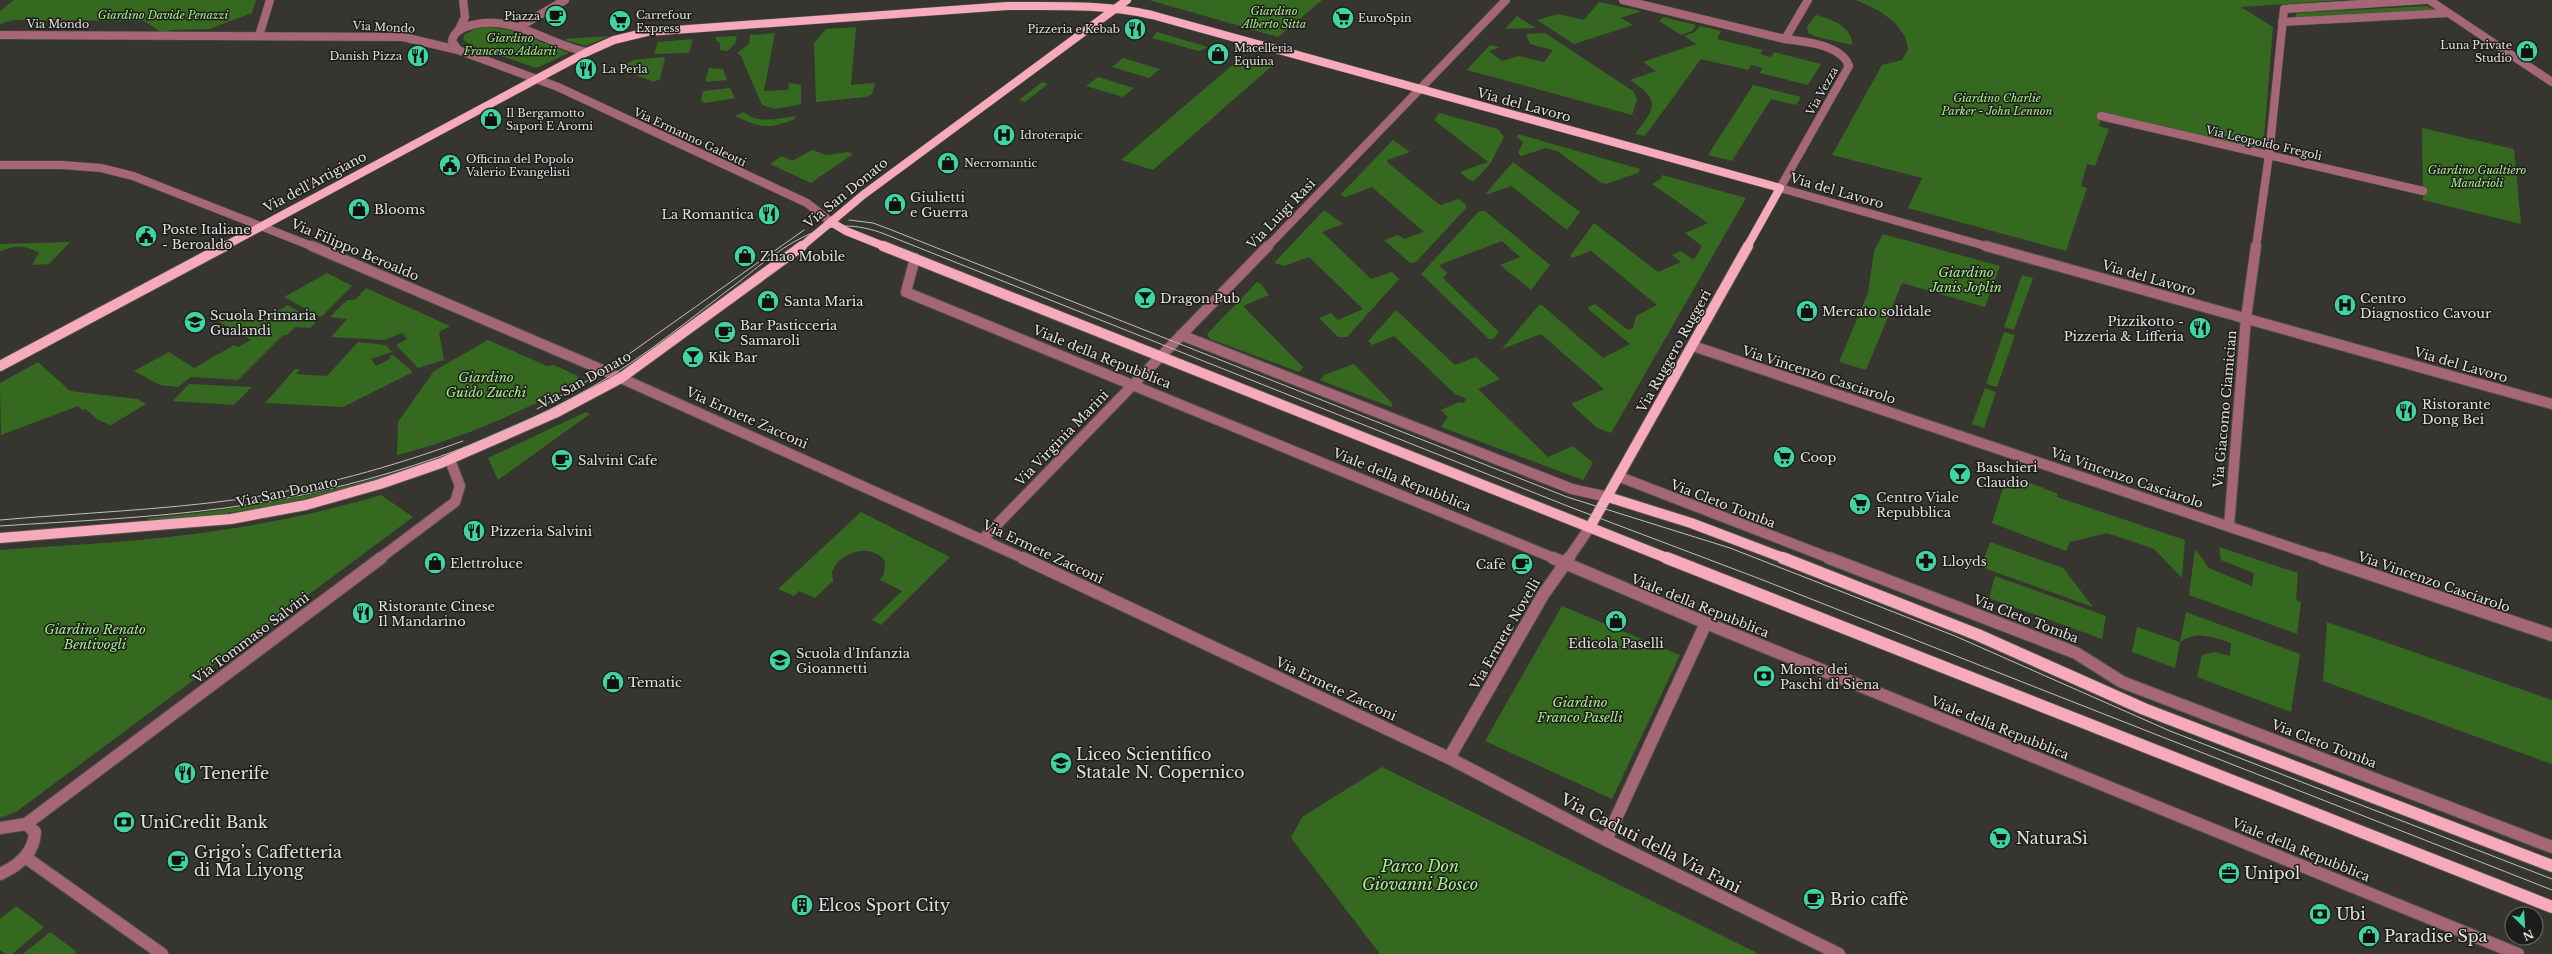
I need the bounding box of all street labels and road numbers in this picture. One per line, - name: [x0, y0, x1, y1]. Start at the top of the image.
- street label: Via Mondo: [26, 17, 89, 31]
- street label: Via Mondo: [351, 18, 416, 36]
- street label: Via Vezza: [1802, 64, 1841, 119]
- street label: Via del Lavoro: [1474, 84, 1573, 126]
- street label: Via Ermanno Galeotti: [630, 104, 749, 169]
- street label: Via Leopoldo Fregoli: [2204, 123, 2324, 163]
- street label: Via dell'Artigiano: [260, 148, 369, 217]
- street label: Via San Donato: [800, 154, 891, 233]
- street label: Via del Lavoro: [1787, 169, 1886, 212]
- street label: Via Luigi Rasi: [1242, 175, 1319, 254]
- street label: Via Filippo Beroaldo: [287, 215, 422, 285]
- street label: Via del Lavoro: [2099, 256, 2198, 299]
- street label: Via Ruggero Ruggeri: [1633, 286, 1715, 416]
- street label: Viale della Repubblica: [1029, 321, 1174, 393]
- street label: Via Giacomo Ciamician: [2210, 330, 2240, 489]
- street label: Via Vincenzo Casciarolo: [1739, 342, 1898, 408]
- street label: Via del Lavoro: [2411, 343, 2510, 386]
- street label: Via San Donato: [535, 348, 634, 413]
- street label: Via Ermete Zacconi: [683, 383, 811, 453]
- street label: Via Virginia Marini: [1011, 386, 1113, 490]
- street label: Viale della Repubblica: [1329, 444, 1474, 516]
- street label: Via Vincenzo Casciarolo: [2047, 444, 2206, 512]
- street label: Via San Donato: [234, 473, 339, 511]
- street label: Via Cleto Tomba: [1667, 476, 1779, 532]
- street label: Via Ermete Zacconi: [979, 516, 1107, 588]
- street label: Via Vincenzo Casciarolo: [2354, 548, 2513, 616]
- street label: Viale della Repubblica: [1627, 570, 1772, 642]
- street label: Via Ermete Novelli: [1466, 575, 1544, 694]
- street label: Via Tommaso Salvini: [189, 588, 313, 688]
- street label: Via Cleto Tomba: [1970, 591, 2082, 647]
- street label: Via Ermete Zacconi: [1272, 653, 1400, 725]
- street label: Viale della Repubblica: [1927, 692, 2072, 764]
- street label: Via Cleto Tomba: [2268, 716, 2380, 772]
- street label: Via Caduti della Via Fani: [1556, 788, 1745, 898]
- street label: Viale della Repubblica: [2228, 814, 2373, 886]

